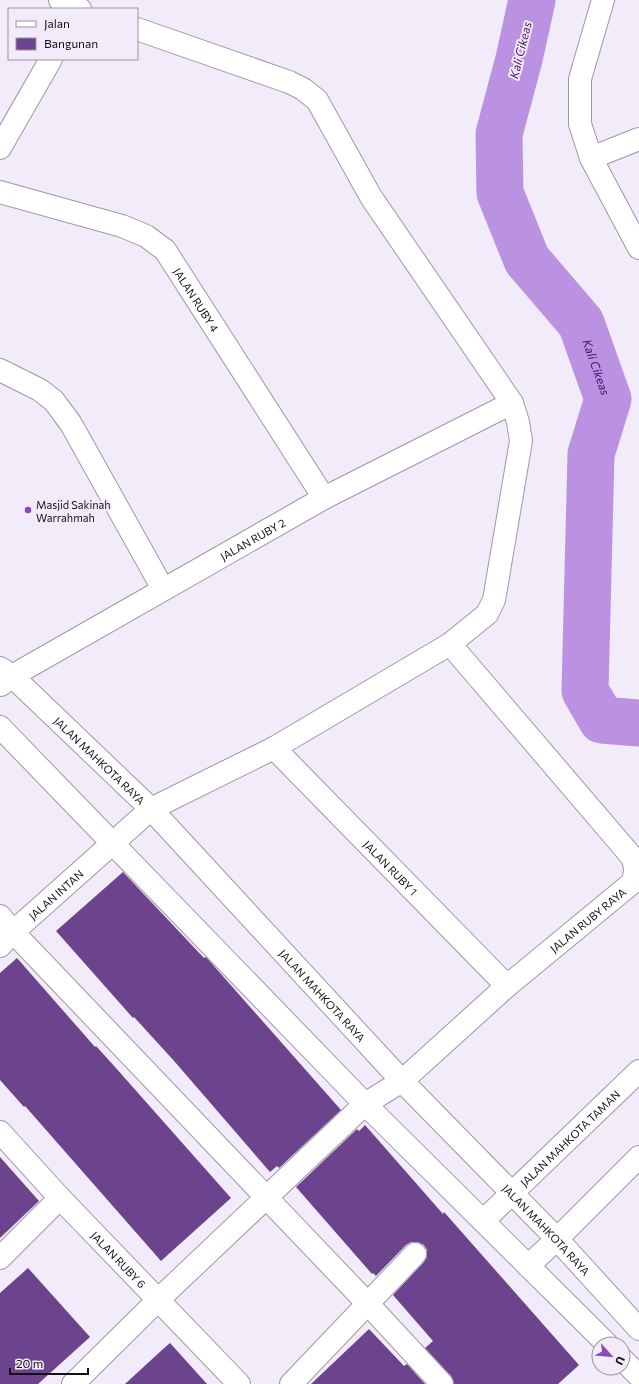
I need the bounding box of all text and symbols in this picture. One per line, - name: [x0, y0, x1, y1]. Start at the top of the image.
- legend: [8, 8, 138, 60]
- text: Jalan: [44, 16, 70, 31]
- water label: Kali Cikeas: [506, 19, 534, 80]
- text: Bangunan: [44, 36, 98, 50]
- street label: JALAN RUBY 4: [171, 265, 222, 334]
- water label: Kali Cikeas: [580, 337, 613, 397]
- place label: Masjid Sakinah Warrahmah: [36, 498, 111, 524]
- marker: Masjid Sakinah Warrahmah: [23, 505, 33, 515]
- street label: JALAN RUBY 2: [218, 515, 287, 563]
- street label: JALAN MAHKOTA RAYA: [51, 714, 148, 807]
- street label: JALAN RUBY 1: [361, 837, 420, 897]
- street label: JALAN INTAN: [26, 867, 85, 923]
- street label: JALAN RUBY RAYA: [547, 884, 628, 955]
- street label: JALAN MAHKOTA RAYA: [276, 946, 369, 1044]
- street label: JALAN MAHKOTA TAMAN: [517, 1087, 622, 1189]
- street label: JALAN MAHKOTA RAYA: [499, 1181, 593, 1278]
- street label: JALAN RUBY 6: [88, 1228, 149, 1290]
- north arrow: [591, 1336, 631, 1376]
- scale bar: [10, 1350, 88, 1376]
- text: U: [613, 1354, 628, 1367]
- text: 20 m: [16, 1356, 43, 1370]

